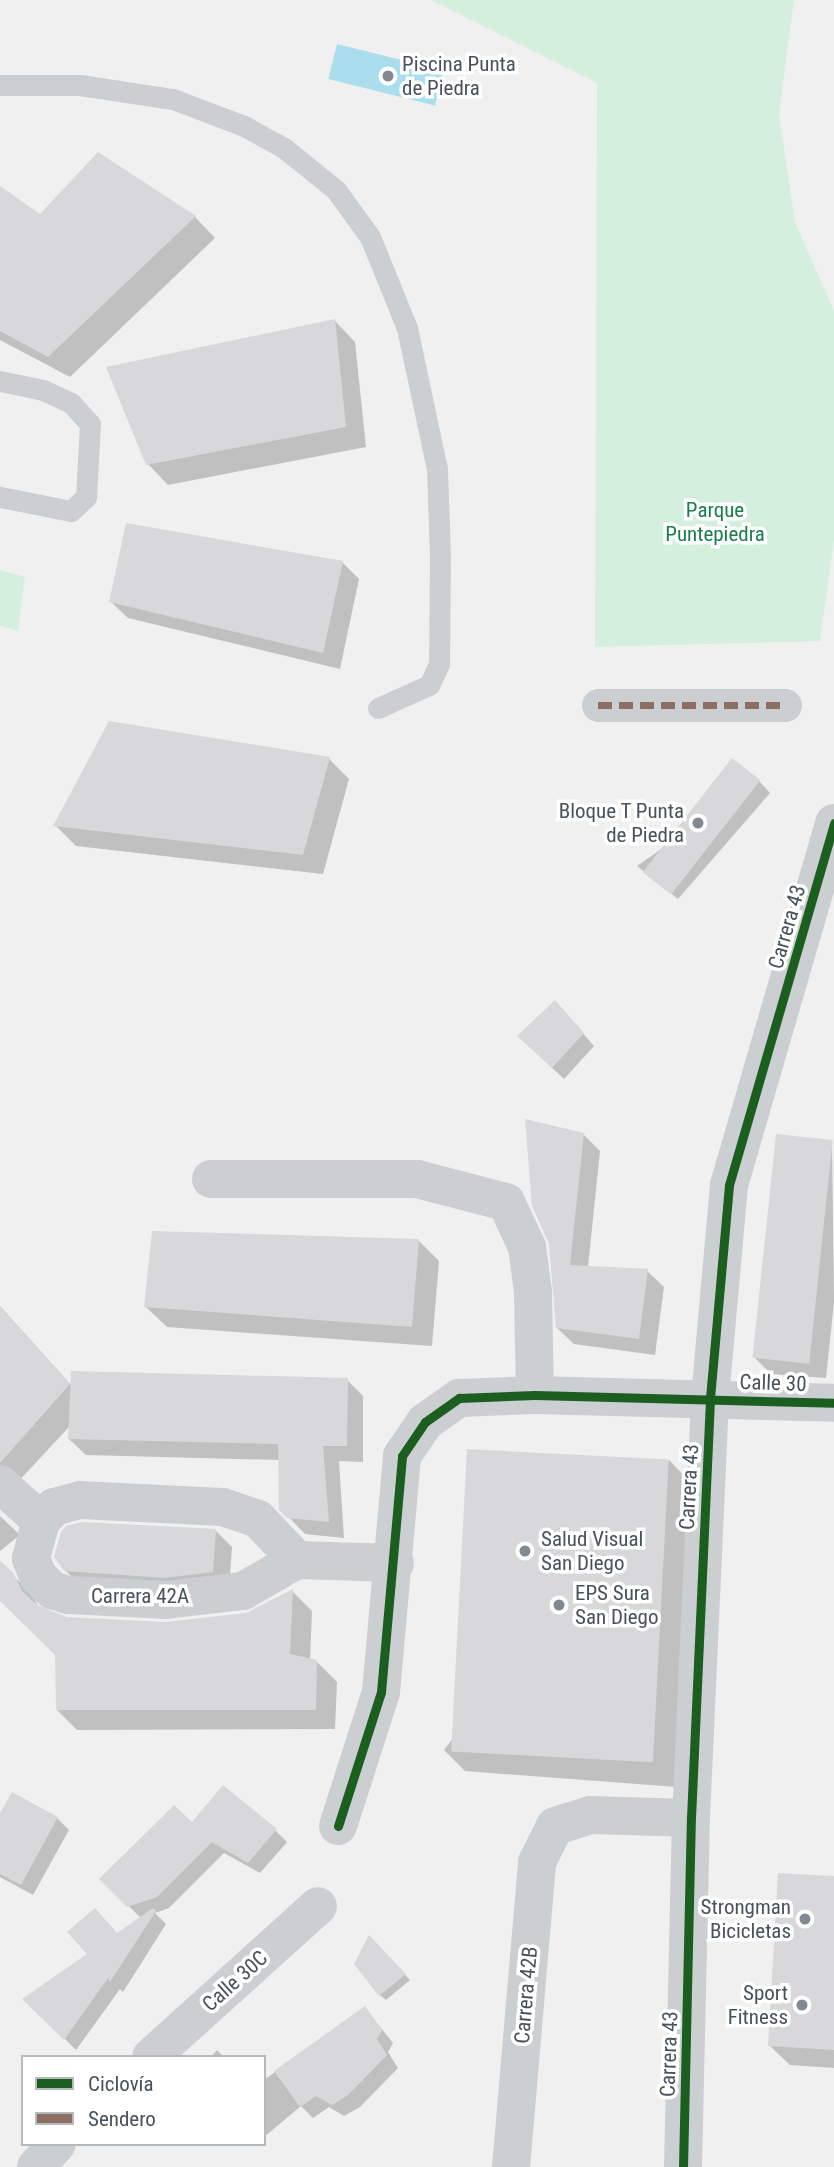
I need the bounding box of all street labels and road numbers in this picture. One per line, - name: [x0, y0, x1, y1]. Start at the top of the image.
- street label: Carrera 43: [763, 882, 811, 972]
- street label: Calle 30: [739, 1369, 807, 1397]
- street label: Carrera 43: [674, 1443, 704, 1531]
- street label: Carrera 42A: [91, 1583, 189, 1609]
- street label: Calle 30C: [197, 1945, 273, 2017]
- street label: Carrera 42B: [509, 1945, 543, 2045]
- street label: Carrera 43: [655, 2011, 683, 2097]

